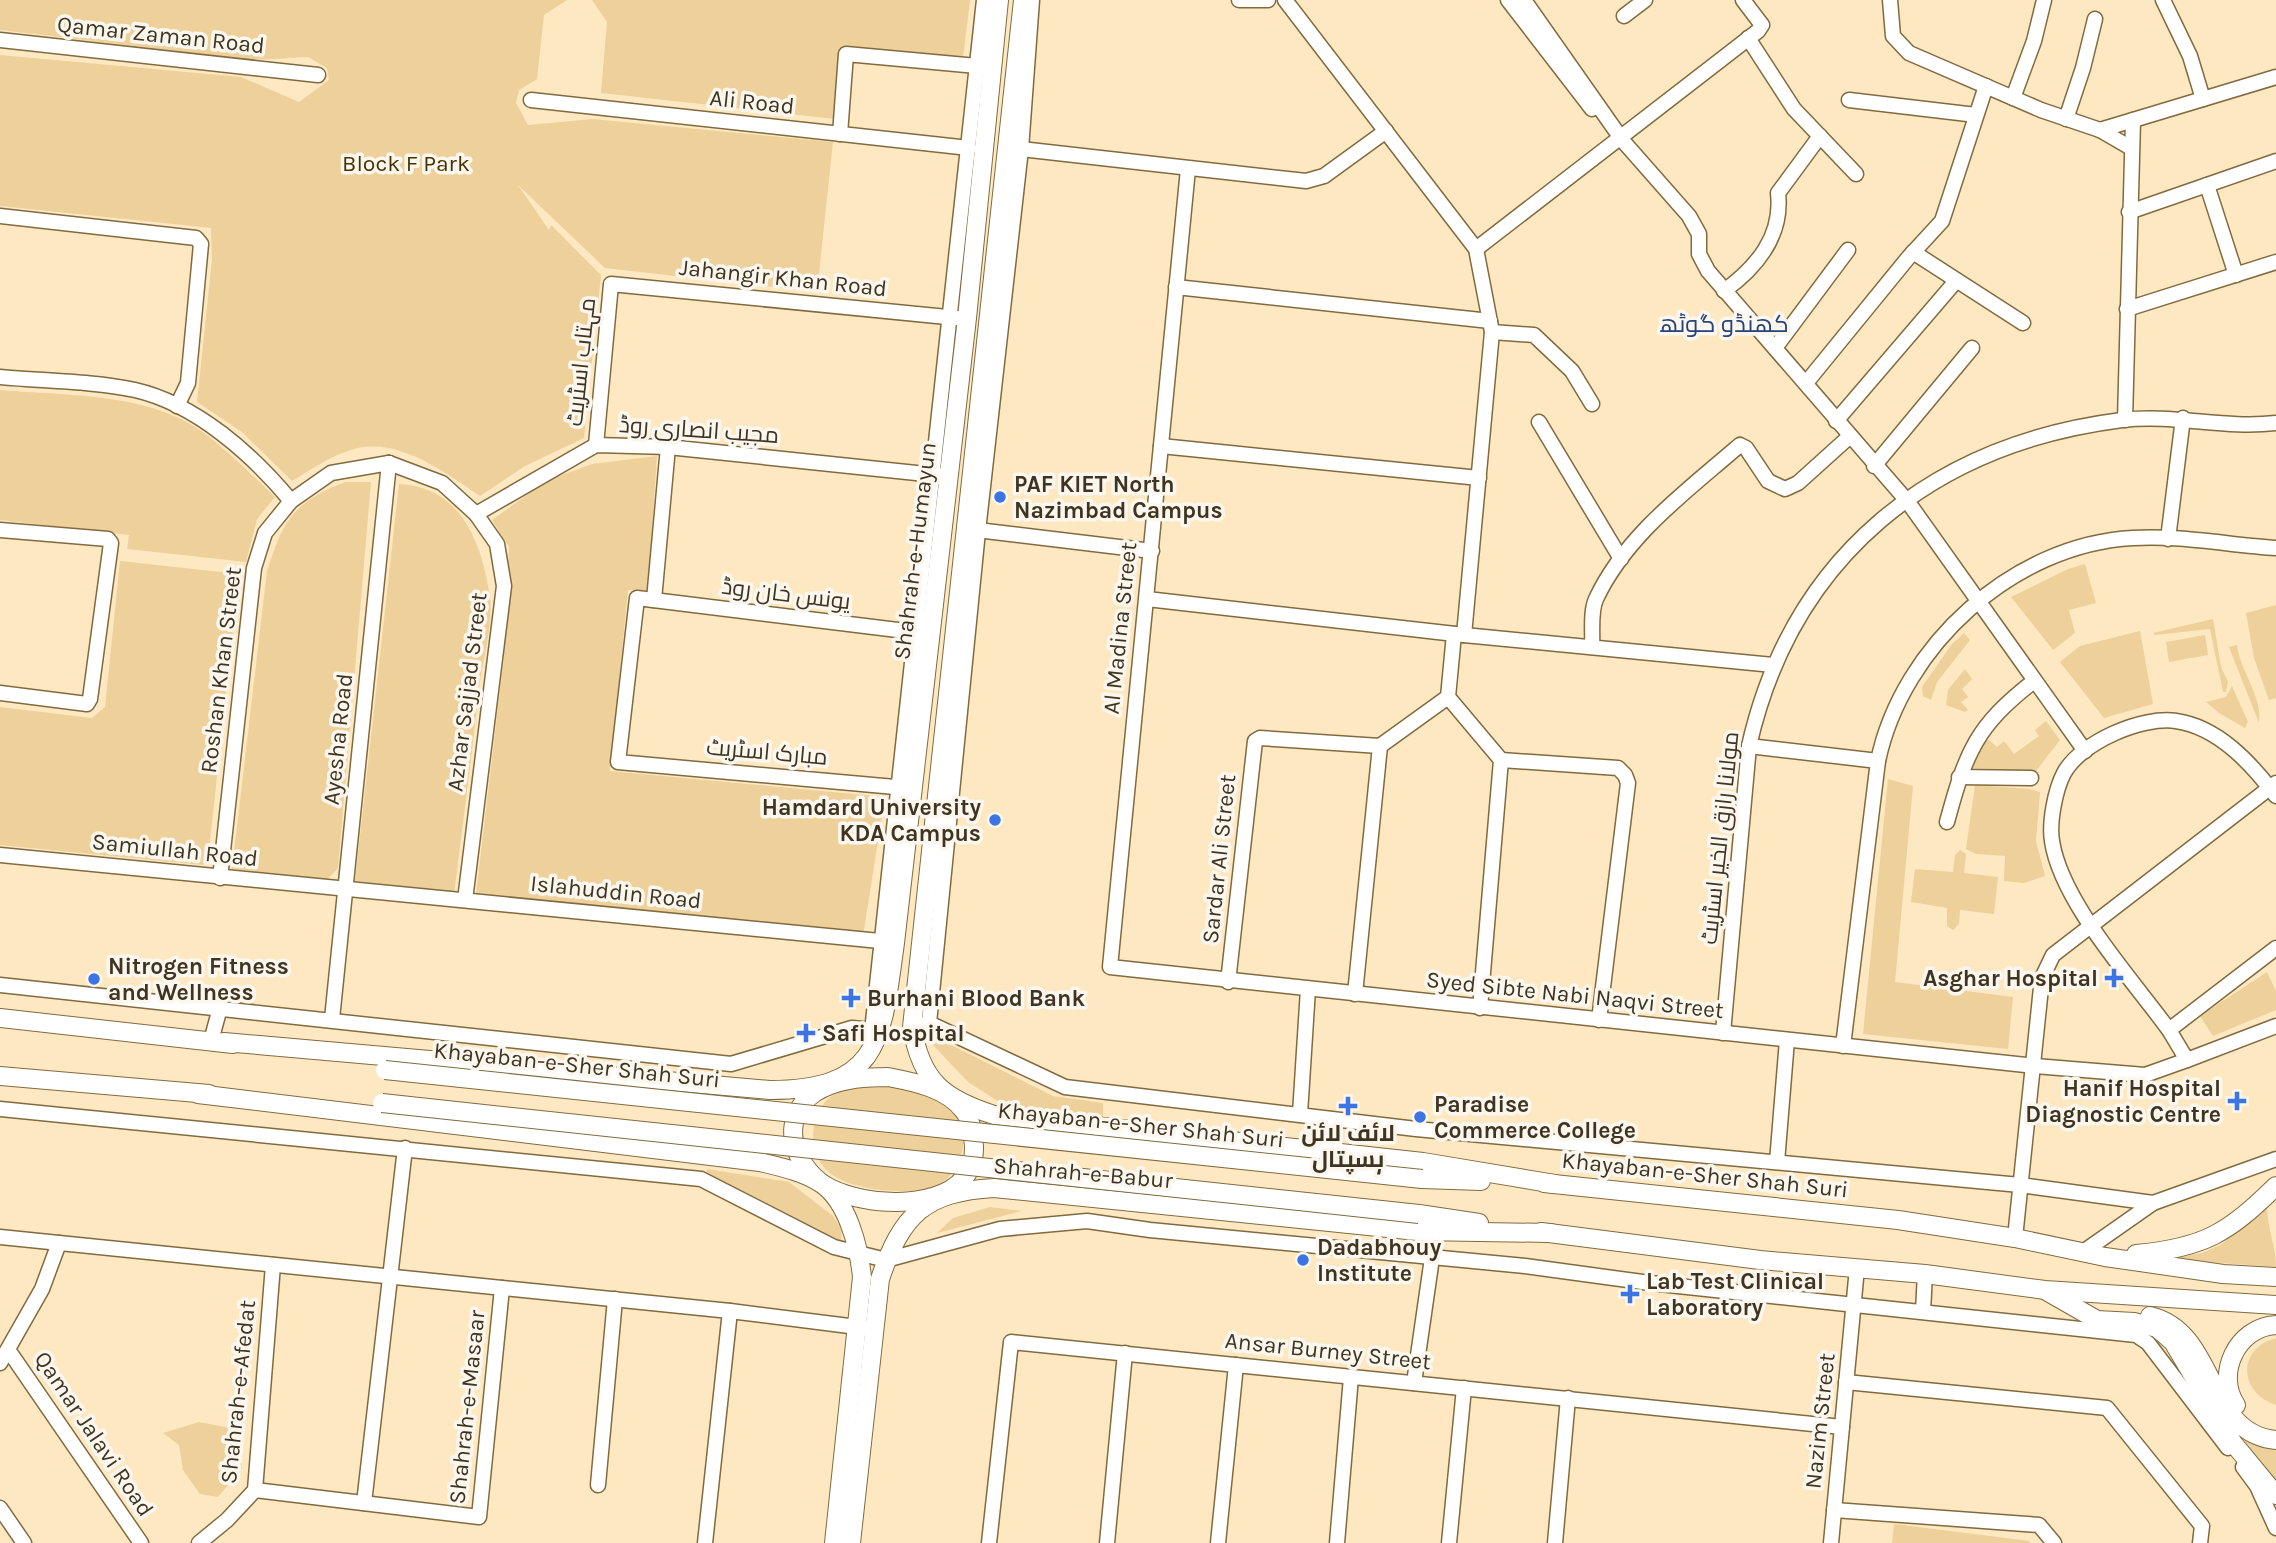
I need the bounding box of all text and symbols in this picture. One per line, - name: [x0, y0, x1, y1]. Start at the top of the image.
- street label: Qamar Zaman Road: [56, 11, 266, 59]
- street label: Ali Road: [708, 84, 796, 120]
- park label: Block F Park: [342, 150, 470, 177]
- street label: Jahangir Khan Road: [678, 254, 888, 302]
- street label: مہتاب اسٹریٹ: [561, 296, 602, 428]
- district label: کھنڈو گوٹھ: [1659, 310, 1789, 338]
- street label: مجیب انصاری روڈ: [618, 411, 780, 449]
- street label: Shahrah-e-Humayun: [888, 441, 942, 661]
- place label: PAF KIET North Nazimbad Campus: [1014, 471, 1223, 524]
- marker: PAF KIET North Nazimbad Campus: [992, 489, 1008, 505]
- street label: Al Madina Street: [1098, 540, 1142, 715]
- street label: Roshan Khan Street: [195, 565, 247, 775]
- street label: یونس خان روڈ: [720, 573, 852, 615]
- street label: Azhar Sajjad Street: [441, 591, 493, 793]
- street label: Ayesha Road: [318, 672, 358, 806]
- street label: مولانا رازق الخیر اسٹریٹ: [1695, 730, 1745, 946]
- street label: مبارک اسٹریٹ: [705, 733, 829, 771]
- street label: Sardar Ali Street: [1197, 773, 1241, 945]
- place label: Hamdard University KDA Campus: [762, 794, 981, 847]
- marker: Hamdard University KDA Campus: [987, 812, 1003, 828]
- street label: Samiullah Road: [91, 828, 259, 872]
- street label: Islahuddin Road: [529, 870, 703, 914]
- place label: Nitrogen Fitness and Wellness: [108, 953, 289, 1006]
- place label: Asghar Hospital: [1923, 965, 2098, 992]
- street label: Syed Sibte Nabi Naqvi Street: [1425, 966, 1725, 1024]
- marker: Asghar Hospital: [2104, 968, 2124, 988]
- marker: Nitrogen Fitness and Wellness: [86, 971, 102, 987]
- place label: Burhani Blood Bank: [867, 985, 1085, 1012]
- marker: Burhani Blood Bank: [841, 988, 861, 1008]
- place label: Safi Hospital: [822, 1020, 964, 1047]
- marker: Safi Hospital: [796, 1023, 816, 1043]
- street label: Khayaban-e-Sher Shah Suri: [432, 1037, 722, 1093]
- place label: Hanif Hospital Diagnostic Centre: [2025, 1075, 2221, 1128]
- place label: Paradise Commerce College: [1434, 1091, 1636, 1144]
- marker: Hanif Hospital Diagnostic Centre: [2227, 1091, 2247, 1111]
- marker: لائف لائن ہسپتال: [1338, 1096, 1358, 1116]
- street label: Khayaban-e-Sher Shah Suri: [996, 1097, 1286, 1153]
- marker: Paradise Commerce College: [1412, 1109, 1428, 1125]
- place label: لائف لائن ہسپتال: [1301, 1120, 1395, 1175]
- street label: Khayaban-e-Sher Shah Suri: [1560, 1147, 1850, 1203]
- street label: Shahrah-e-Babur: [992, 1152, 1174, 1194]
- place label: Dadabhouy Institute: [1317, 1234, 1442, 1287]
- marker: Dadabhouy Institute: [1295, 1252, 1311, 1268]
- place label: Lab Test Clinical Laboratory: [1646, 1268, 1824, 1321]
- marker: Lab Test Clinical Laboratory: [1620, 1284, 1640, 1304]
- street label: Shahrah-e-Afedat: [215, 1298, 261, 1485]
- street label: Shahrah-e-Masaar: [443, 1308, 491, 1505]
- street label: Ansar Burney Street: [1224, 1327, 1433, 1375]
- street label: Qamar Jalavi Road: [29, 1346, 159, 1522]
- street label: Nazim Street: [1799, 1351, 1841, 1490]

